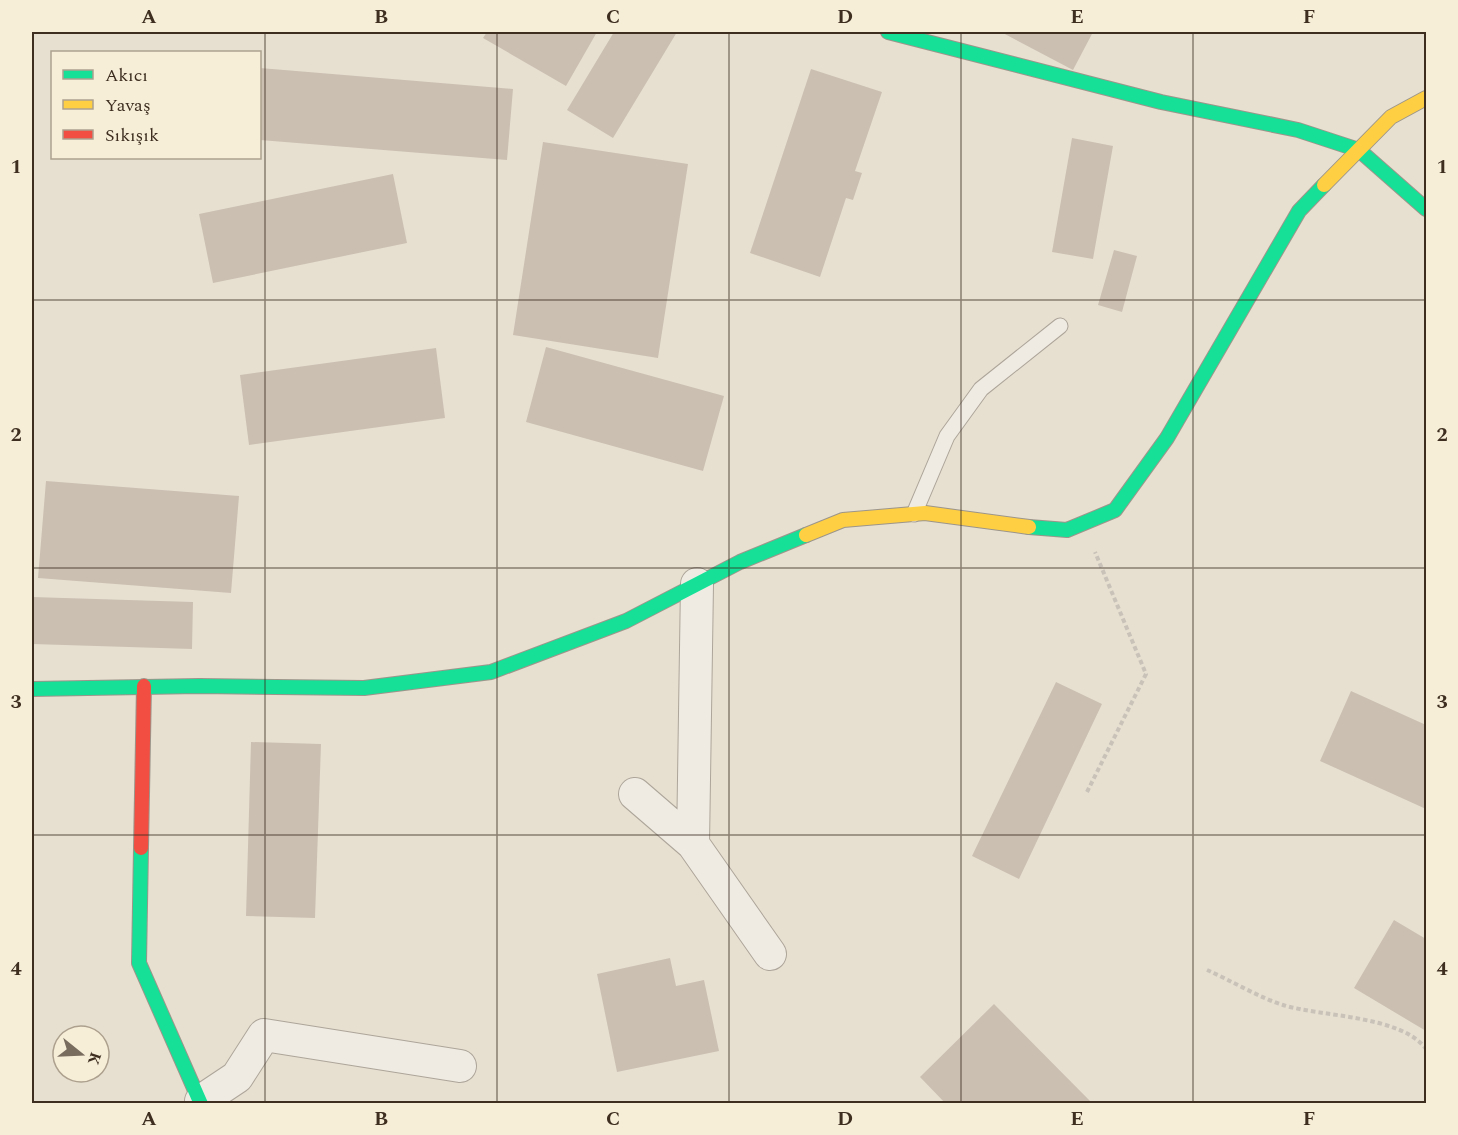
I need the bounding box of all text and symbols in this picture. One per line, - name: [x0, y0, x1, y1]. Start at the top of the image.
- text: A: [141, 2, 157, 32]
- text: B: [374, 2, 388, 32]
- text: C: [606, 2, 620, 32]
- text: D: [837, 2, 853, 32]
- text: E: [1070, 2, 1084, 32]
- text: F: [1303, 2, 1315, 32]
- legend: [51, 51, 261, 159]
- text: Akıcı: [105, 62, 148, 89]
- text: Yavaş: [105, 92, 151, 119]
- text: Sıkışık: [105, 122, 159, 149]
- text: 1: [10, 152, 22, 182]
- text: 1: [1436, 152, 1448, 182]
- text: 2: [10, 420, 22, 450]
- text: 2: [1436, 420, 1448, 450]
- text: 3: [10, 687, 22, 717]
- text: 3: [1436, 687, 1448, 717]
- text: 4: [10, 954, 22, 984]
- text: 4: [1436, 954, 1448, 984]
- north arrow: [51, 1024, 111, 1084]
- text: K: [81, 1049, 108, 1069]
- text: A: [141, 1104, 157, 1134]
- text: B: [374, 1104, 388, 1134]
- text: C: [606, 1104, 620, 1134]
- text: D: [837, 1104, 853, 1134]
- text: E: [1070, 1104, 1084, 1134]
- text: F: [1303, 1104, 1315, 1134]

